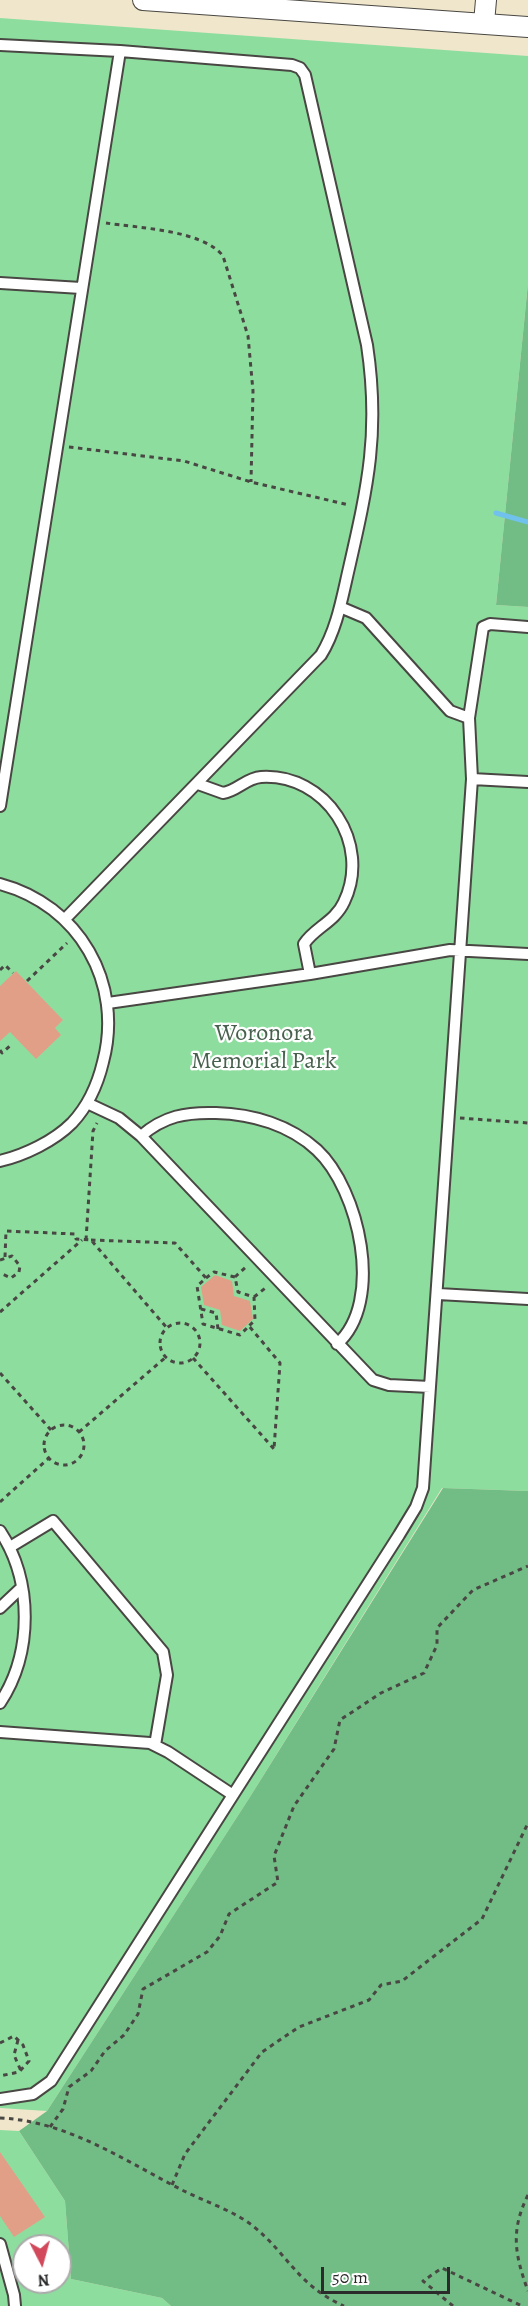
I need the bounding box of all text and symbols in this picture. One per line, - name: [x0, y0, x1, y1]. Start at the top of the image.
- park label: Woronora Memorial Park: [191, 1020, 337, 1076]
- north arrow: [12, 2234, 72, 2294]
- scale bar: [324, 2255, 453, 2293]
- text: 50 m: [332, 2265, 368, 2289]
- text: N: [37, 2268, 51, 2291]

